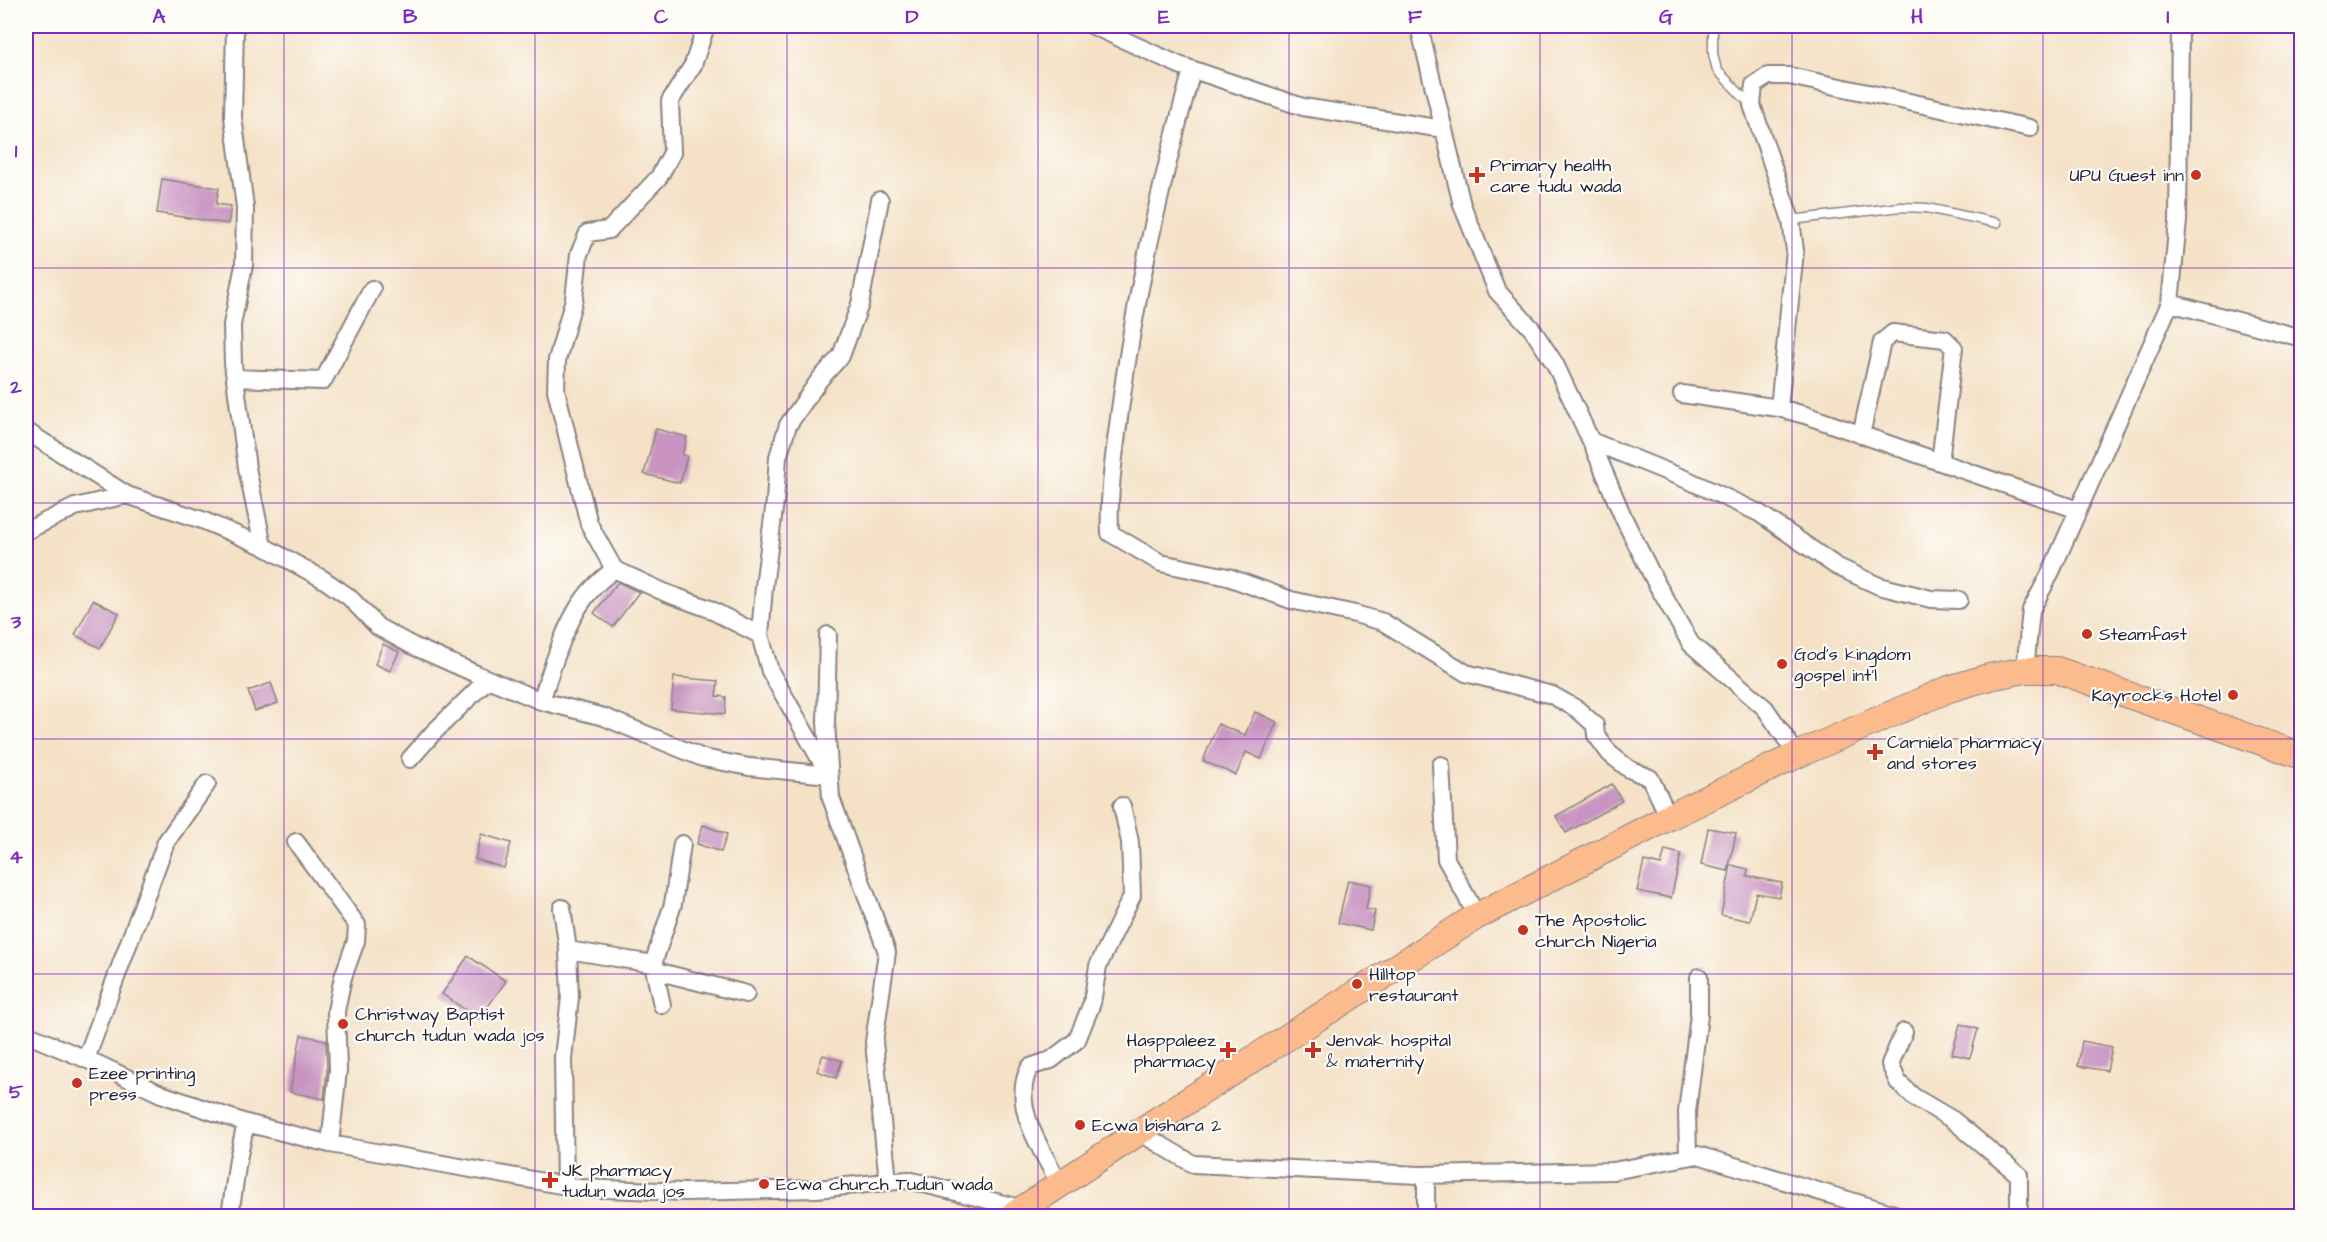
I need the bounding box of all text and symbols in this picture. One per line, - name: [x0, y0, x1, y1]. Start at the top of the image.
- text: A: [153, 3, 166, 31]
- text: B: [403, 3, 418, 31]
- text: C: [654, 3, 669, 31]
- text: D: [906, 3, 919, 31]
- text: E: [1158, 3, 1170, 31]
- text: F: [1408, 3, 1423, 31]
- text: G: [1659, 3, 1673, 31]
- text: H: [1911, 3, 1923, 31]
- text: I: [2166, 3, 2170, 31]
- text: 1: [15, 137, 18, 165]
- place label: Primary health care tudu wada: [1490, 153, 1622, 199]
- place label: UPU Guest inn: [2070, 163, 2184, 188]
- marker: Primary health care tudu wada: [1468, 166, 1486, 184]
- marker: UPU Guest inn: [2189, 168, 2203, 182]
- text: 2: [9, 373, 22, 401]
- text: 3: [10, 608, 22, 636]
- place label: Steamfast: [2099, 622, 2188, 647]
- marker: Steamfast: [2080, 627, 2094, 641]
- place label: God's kingdom gospel int'l: [1794, 642, 1910, 689]
- marker: God's kingdom gospel int'l: [1775, 657, 1789, 671]
- place label: Kayrocks Hotel: [2091, 683, 2221, 709]
- marker: Kayrocks Hotel: [2226, 688, 2240, 702]
- place label: Carniela pharmacy and stores: [1887, 730, 2042, 776]
- marker: Carniela pharmacy and stores: [1868, 745, 1882, 759]
- text: 4: [9, 843, 23, 871]
- place label: The Apostolic church Nigeria: [1535, 908, 1657, 955]
- marker: The Apostolic church Nigeria: [1516, 923, 1530, 937]
- place label: Hilltop restaurant: [1369, 962, 1459, 1008]
- marker: Hilltop restaurant: [1350, 977, 1364, 991]
- place label: Christway Baptist church tudun wada jos: [355, 1002, 545, 1048]
- marker: Christway Baptist church tudun wada jos: [336, 1017, 350, 1031]
- place label: Hasppaleez pharmacy: [1126, 1028, 1216, 1075]
- place label: Jenvak hospital & maternity: [1326, 1028, 1451, 1075]
- marker: Jenvak hospital & maternity: [1304, 1041, 1322, 1059]
- marker: Hasppaleez pharmacy: [1221, 1043, 1235, 1057]
- place label: Ezee printing press: [89, 1061, 195, 1107]
- marker: Ezee printing press: [70, 1076, 84, 1090]
- text: 5: [9, 1078, 24, 1106]
- place label: Ecwa bishara 2: [1092, 1113, 1222, 1138]
- marker: Ecwa bishara 2: [1073, 1118, 1087, 1132]
- place label: JK pharmacy tudun wada jos: [562, 1158, 685, 1204]
- place label: Ecwa church Tudun wada: [776, 1172, 993, 1197]
- marker: JK pharmacy tudun wada jos: [543, 1173, 557, 1187]
- marker: Ecwa church Tudun wada: [757, 1177, 771, 1191]

